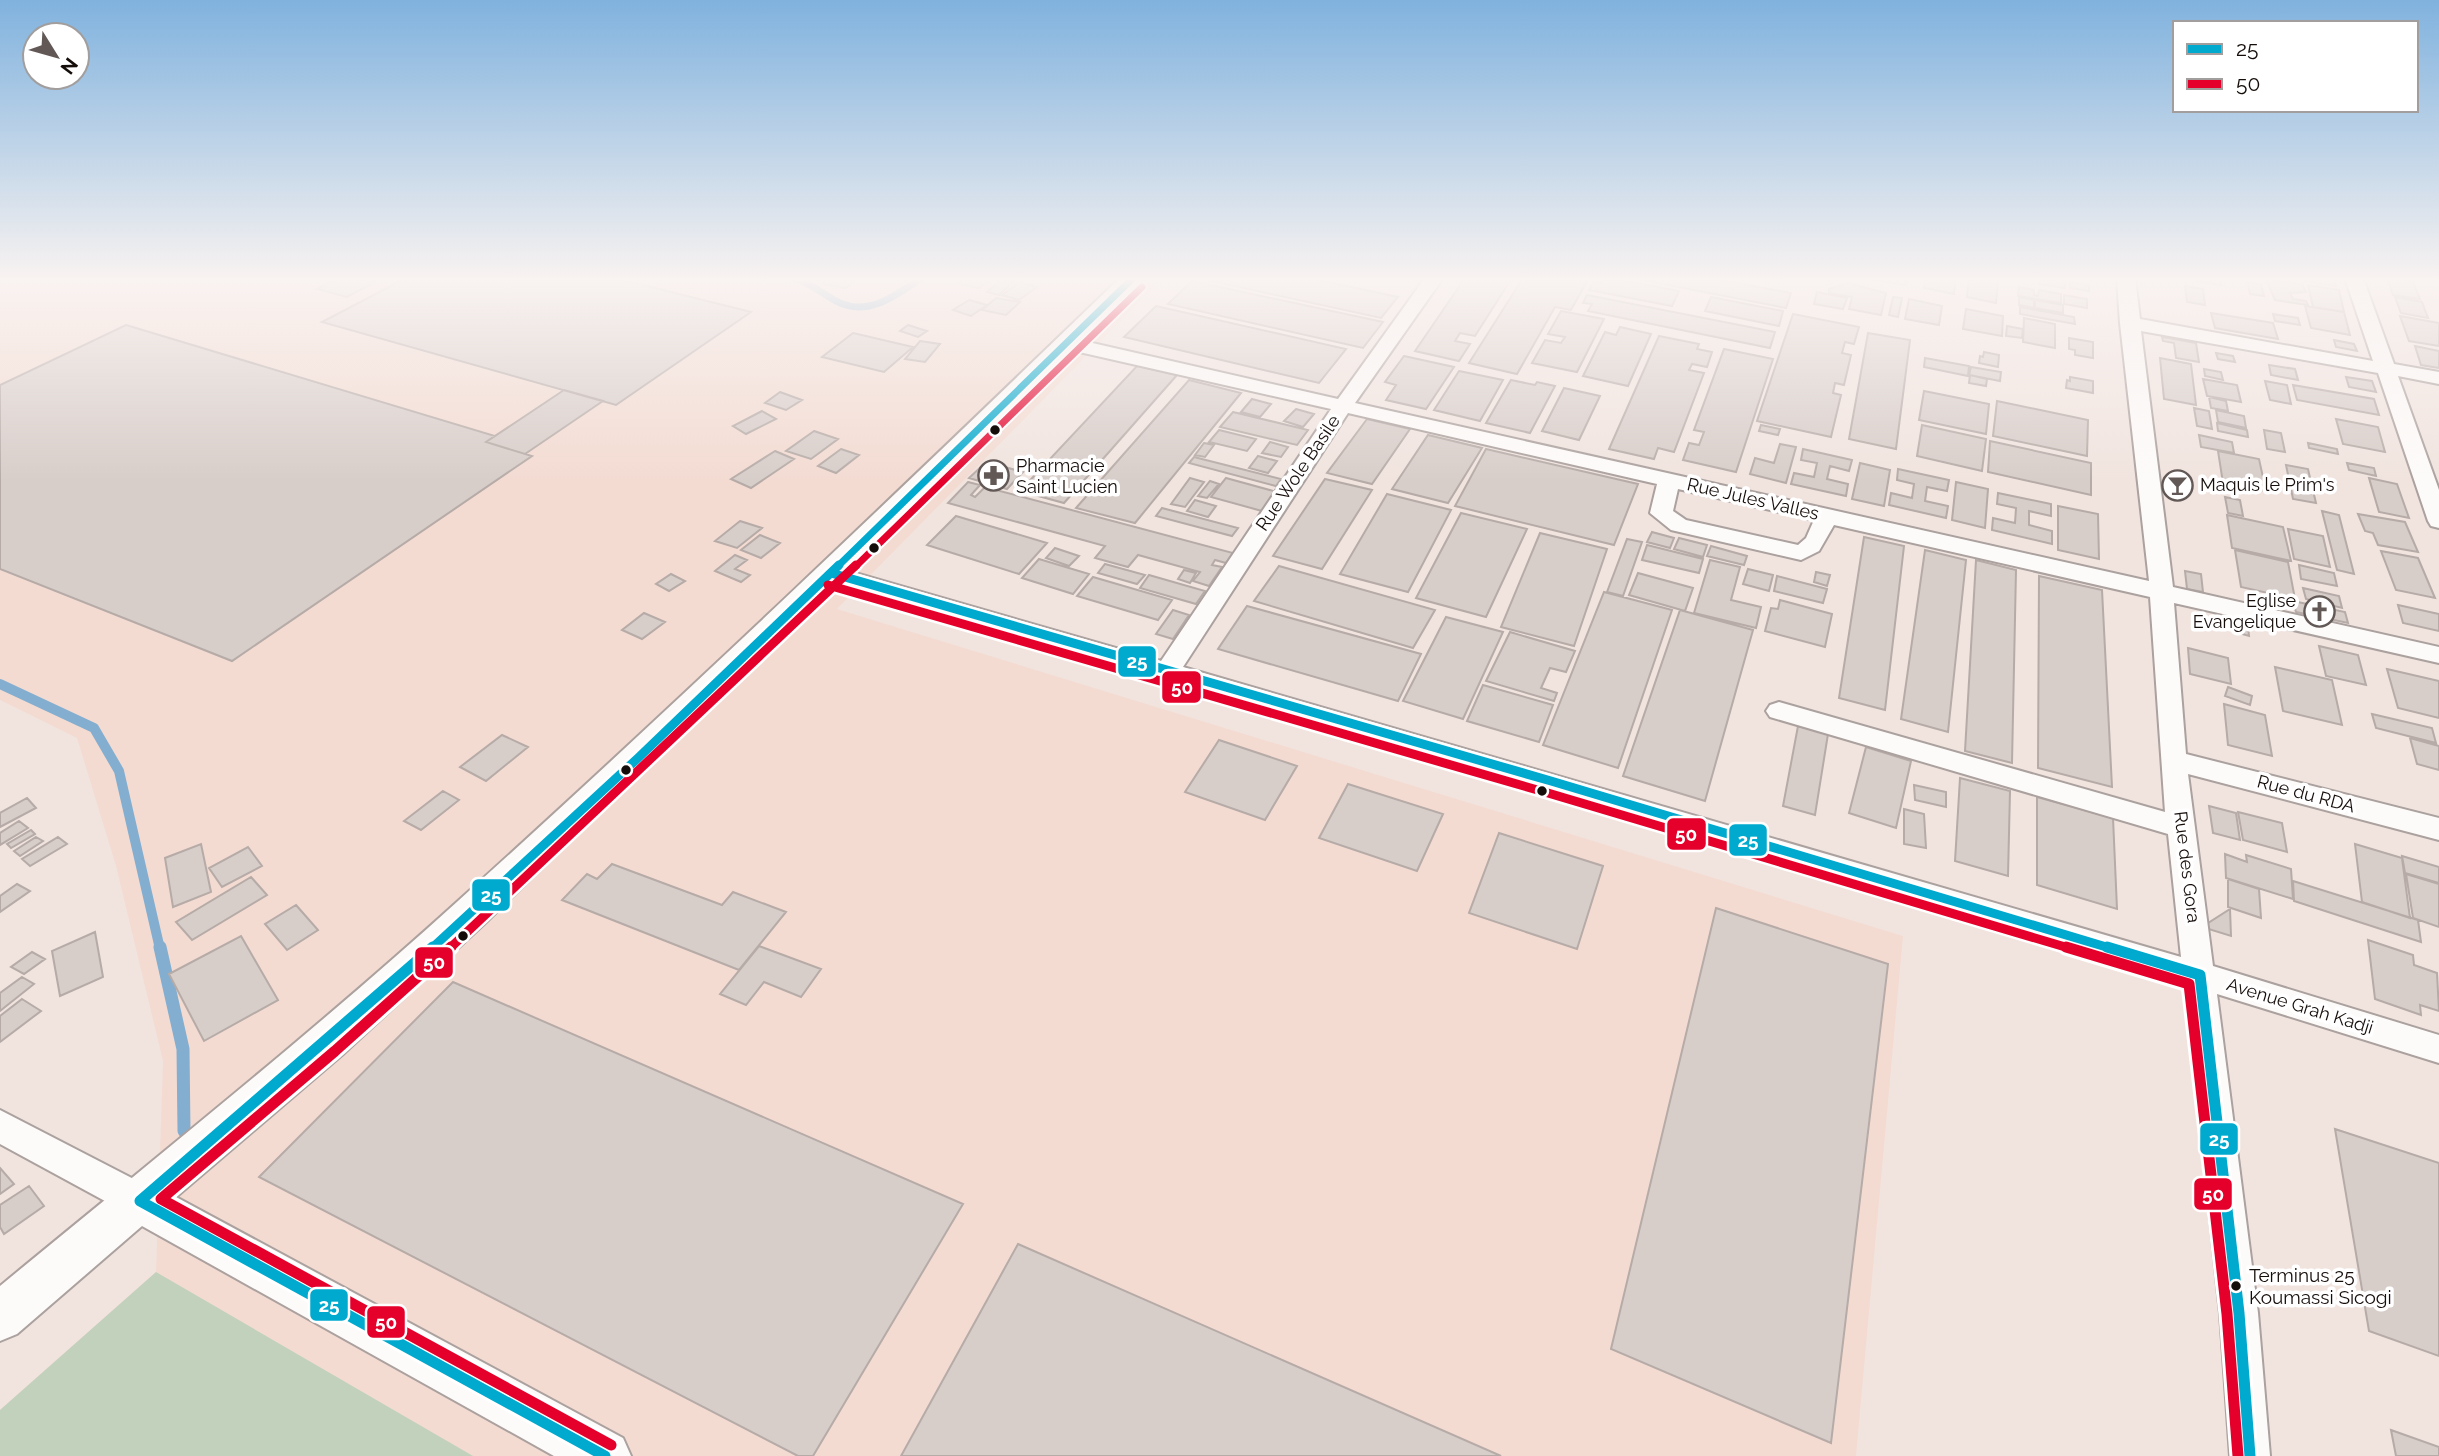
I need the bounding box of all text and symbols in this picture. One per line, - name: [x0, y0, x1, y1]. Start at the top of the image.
- north arrow: [21, 21, 91, 91]
- legend: [2173, 21, 2418, 112]
- text: 25: [2236, 36, 2258, 61]
- text: N: [56, 54, 83, 79]
- text: 50: [2236, 71, 2260, 96]
- street label: Rue Wole Basile: [1251, 410, 1344, 535]
- unlabelled marker: [988, 423, 1002, 437]
- place label: Pharmacie Saint Lucien: [1016, 455, 1118, 497]
- pharmacy icon: Pharmacie Saint Lucien: [976, 459, 1010, 493]
- bar icon: Maquis le Prim's: [2160, 468, 2194, 502]
- street label: Rue Jules Valles: [1685, 473, 1821, 524]
- place label: Maquis le Prim's: [2200, 474, 2335, 495]
- unlabelled marker: [867, 541, 881, 555]
- place label: Eglise Evangelique: [2193, 590, 2296, 632]
- church icon: Eglise Evangelique: [2302, 594, 2336, 628]
- line badge: 25: [1117, 645, 1157, 678]
- text: 25: [1126, 650, 1148, 672]
- line badge: 50: [1161, 670, 1202, 704]
- text: 50: [1171, 676, 1193, 698]
- unlabelled marker: [619, 763, 633, 777]
- street label: Rue du RDA: [2255, 770, 2357, 817]
- unlabelled marker: [1535, 784, 1549, 798]
- street label: Rue des Gora: [2170, 810, 2205, 924]
- line badge: 50: [1666, 817, 1707, 851]
- text: 50: [1675, 823, 1697, 845]
- line badge: 25: [1728, 823, 1768, 857]
- text: 25: [1737, 829, 1759, 851]
- line badge: 25: [471, 878, 511, 912]
- text: 25: [480, 884, 502, 906]
- unlabelled marker: [456, 929, 470, 943]
- line badge: 50: [414, 946, 454, 979]
- text: 50: [423, 951, 445, 973]
- street label: Avenue Grah Kadji: [2224, 973, 2376, 1038]
- line badge: 25: [2199, 1122, 2239, 1156]
- text: 25: [2208, 1128, 2230, 1150]
- line badge: 50: [2193, 1177, 2233, 1211]
- text: 50: [2202, 1183, 2224, 1205]
- place label: Terminus 25 Koumassi Sicogi: [2249, 1264, 2392, 1308]
- marker: Terminus 25 Koumassi Sicogi: [2229, 1279, 2243, 1293]
- line badge: 25: [309, 1288, 349, 1322]
- text: 25: [318, 1294, 340, 1316]
- line badge: 50: [366, 1305, 406, 1339]
- text: 50: [375, 1311, 397, 1333]

